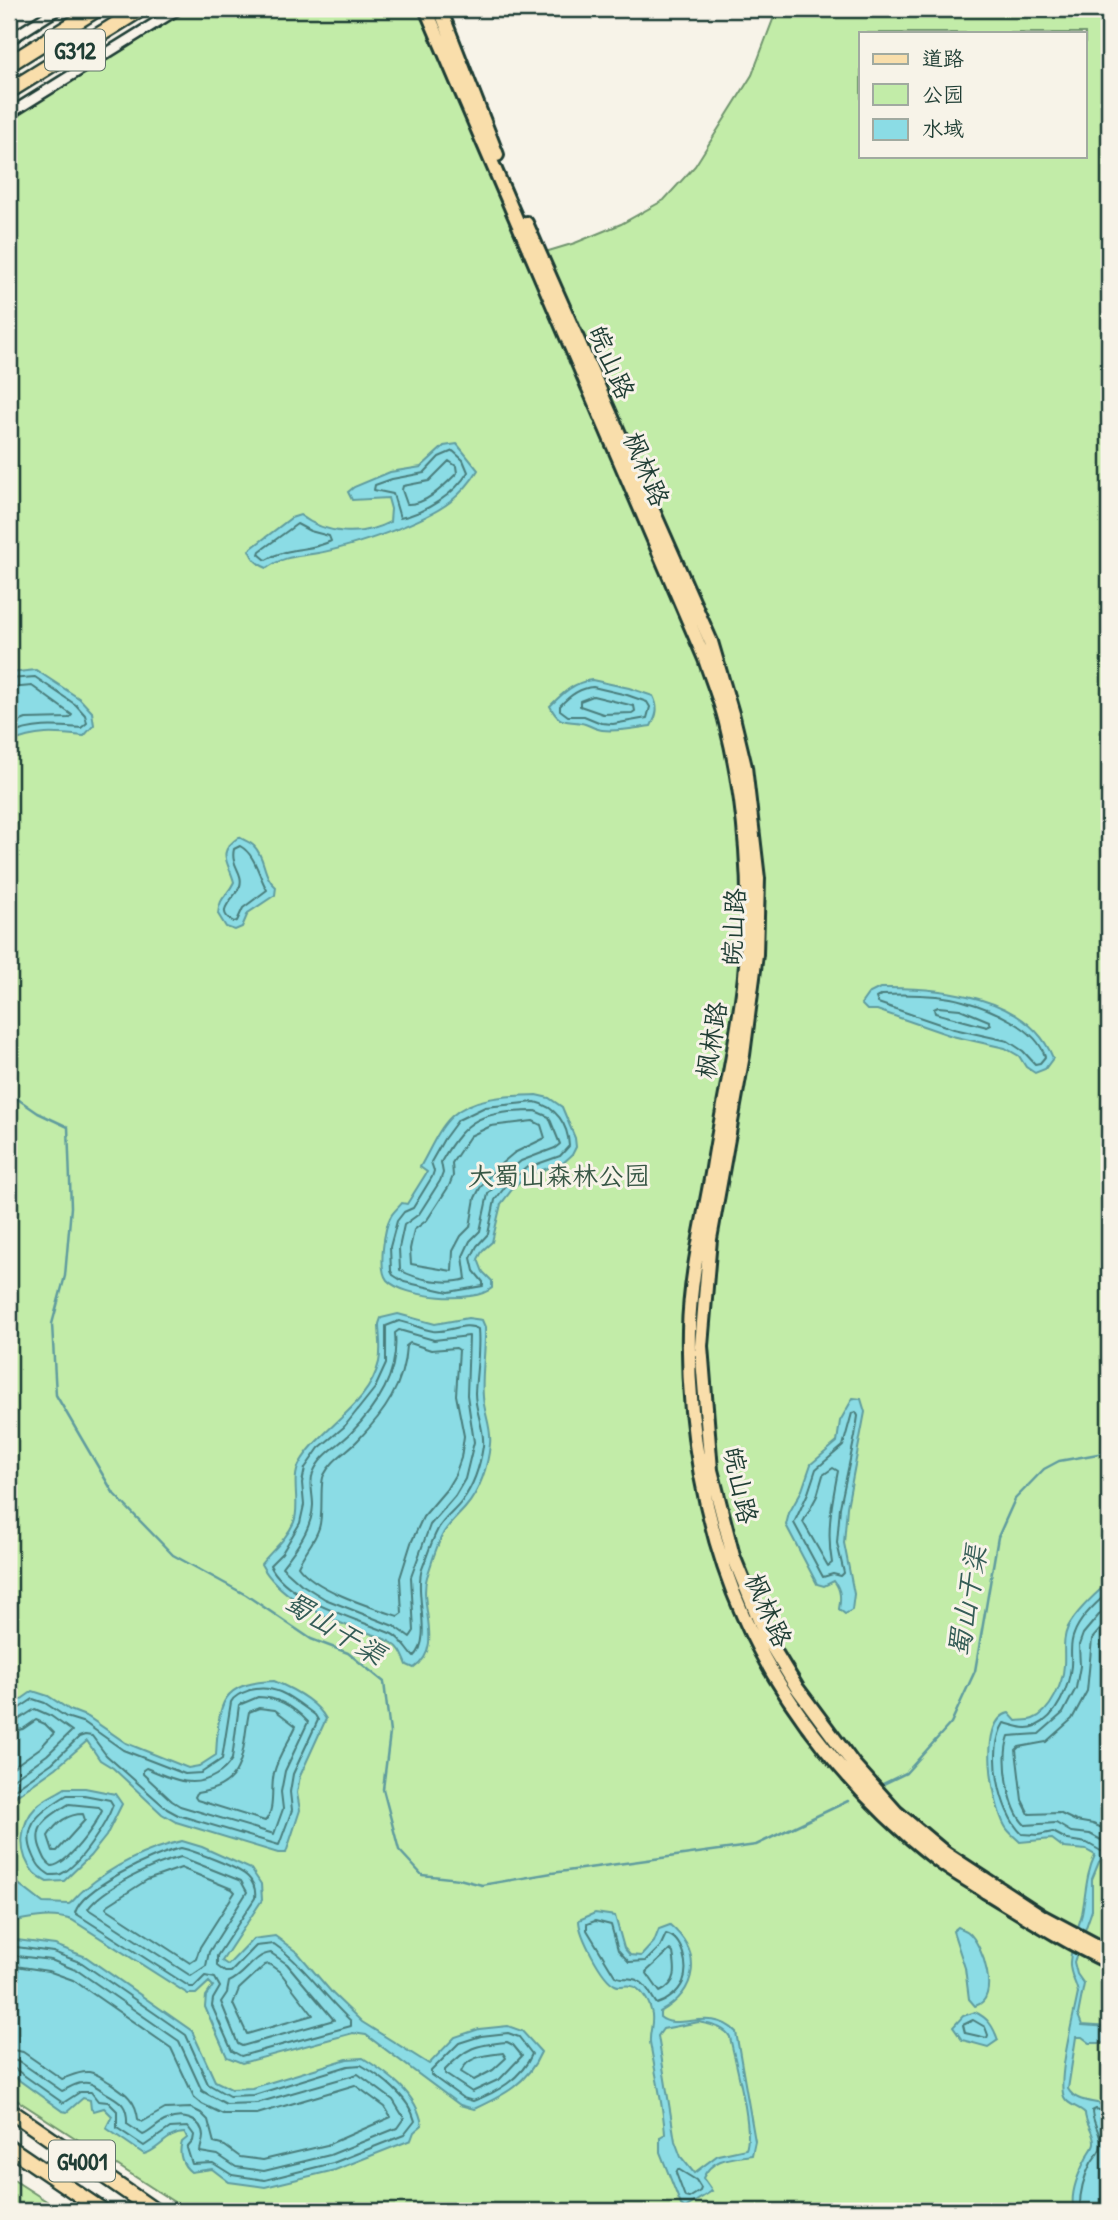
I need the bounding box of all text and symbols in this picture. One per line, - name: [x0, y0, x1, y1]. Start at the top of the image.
- road number: G312: [45, 30, 105, 70]
- legend: [859, 32, 1086, 158]
- text: 道路: [922, 44, 964, 73]
- text: 公园: [922, 80, 964, 109]
- text: 水域: [922, 114, 964, 143]
- street label: 皖山路: [580, 319, 644, 405]
- street label: 枫林路: [616, 426, 678, 512]
- street label: 皖山路: [713, 887, 753, 967]
- street label: 枫林路: [688, 999, 734, 1081]
- park label: 大蜀山森林公园: [468, 1158, 650, 1193]
- street label: 皖山路: [716, 1443, 766, 1527]
- water label: 蜀山干渠: [939, 1541, 996, 1659]
- street label: 枫林路: [737, 1567, 801, 1653]
- water label: 蜀山干渠: [277, 1582, 394, 1675]
- road number: G4001: [49, 2140, 115, 2182]

